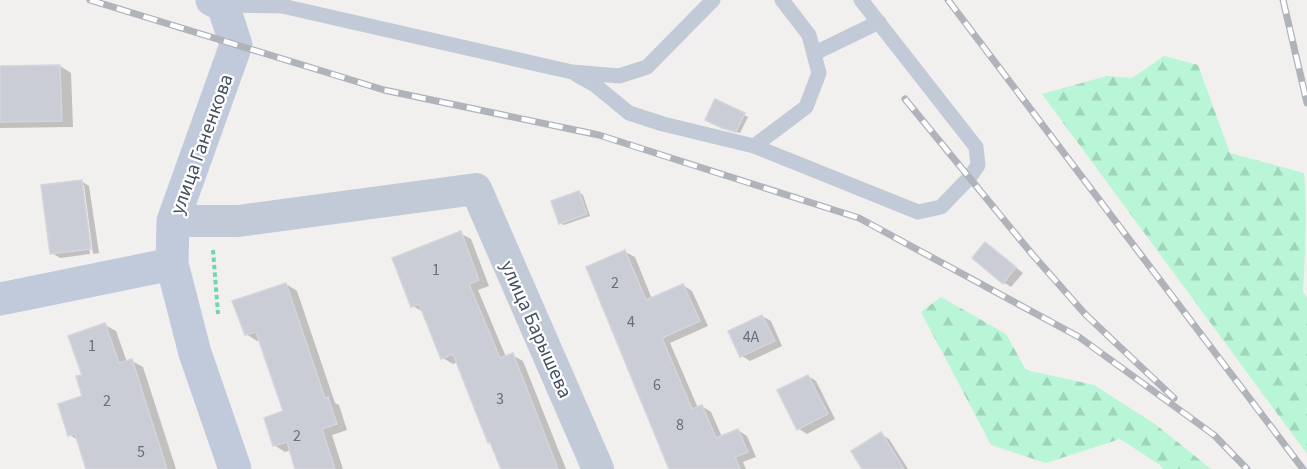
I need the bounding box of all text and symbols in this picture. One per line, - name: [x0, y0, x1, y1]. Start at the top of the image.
- street label: улица Ганенкова: [164, 70, 240, 219]
- street label: улица Барышева: [493, 256, 579, 403]
- house number: 1: [432, 259, 440, 281]
- house number: 2: [611, 272, 619, 294]
- house number: 4: [627, 311, 635, 333]
- house number: 4А: [743, 326, 760, 348]
- house number: 1: [88, 335, 96, 357]
- house number: 6: [653, 374, 661, 396]
- house number: 3: [496, 388, 504, 410]
- house number: 2: [103, 390, 111, 412]
- house number: 8: [676, 414, 684, 436]
- house number: 2: [293, 425, 301, 447]
- house number: 5: [137, 441, 145, 463]

